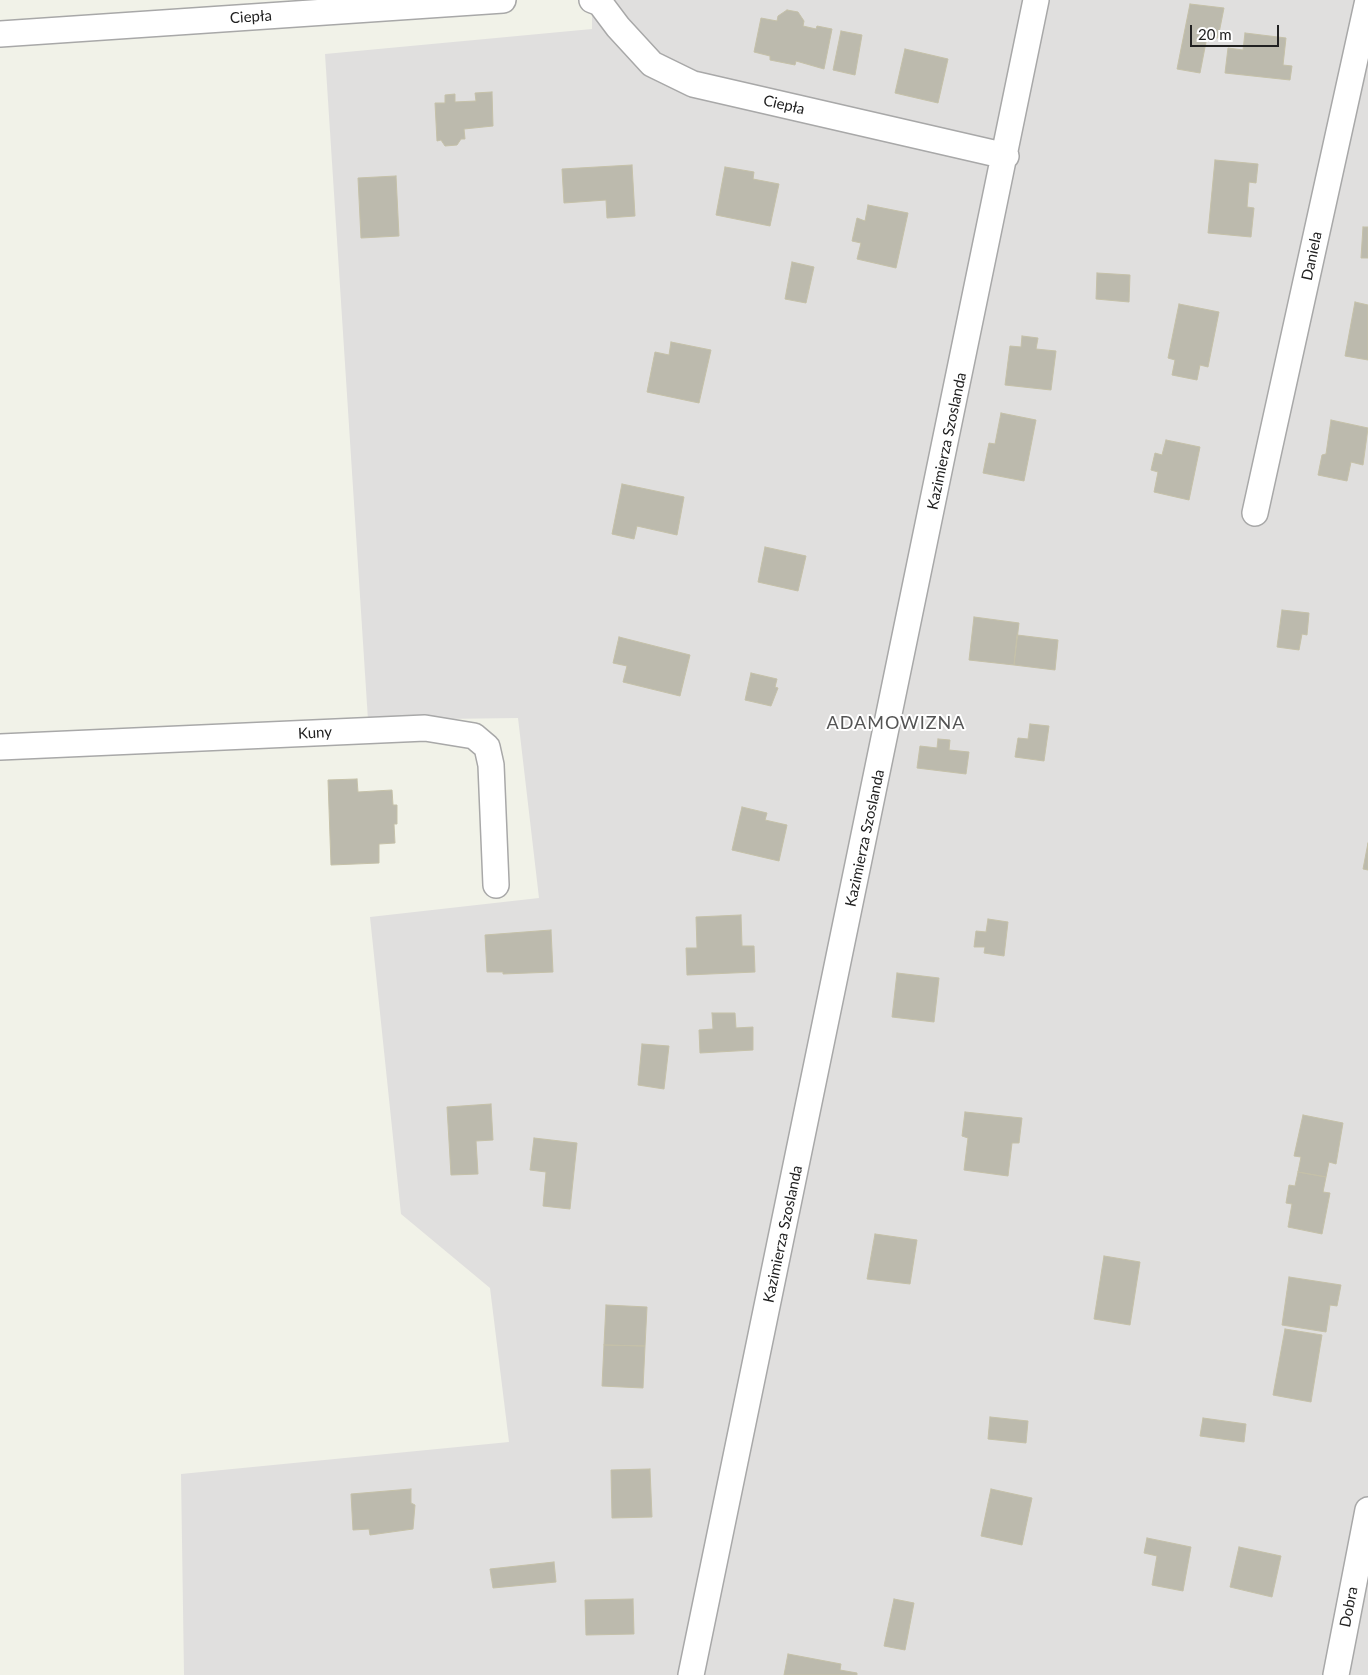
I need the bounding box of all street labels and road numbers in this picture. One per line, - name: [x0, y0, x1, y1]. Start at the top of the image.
- street label: Ciepła: [229, 7, 273, 27]
- street label: Ciepła: [761, 92, 807, 118]
- street label: Daniela: [1298, 230, 1326, 282]
- street label: Kazimierza Szoslanda: [924, 371, 970, 511]
- street label: Kuny: [298, 723, 332, 743]
- street label: Kazimierza Szoslanda: [842, 768, 888, 908]
- street label: Kazimierza Szoslanda: [760, 1164, 806, 1304]
- street label: Dobra: [1336, 1585, 1362, 1629]

